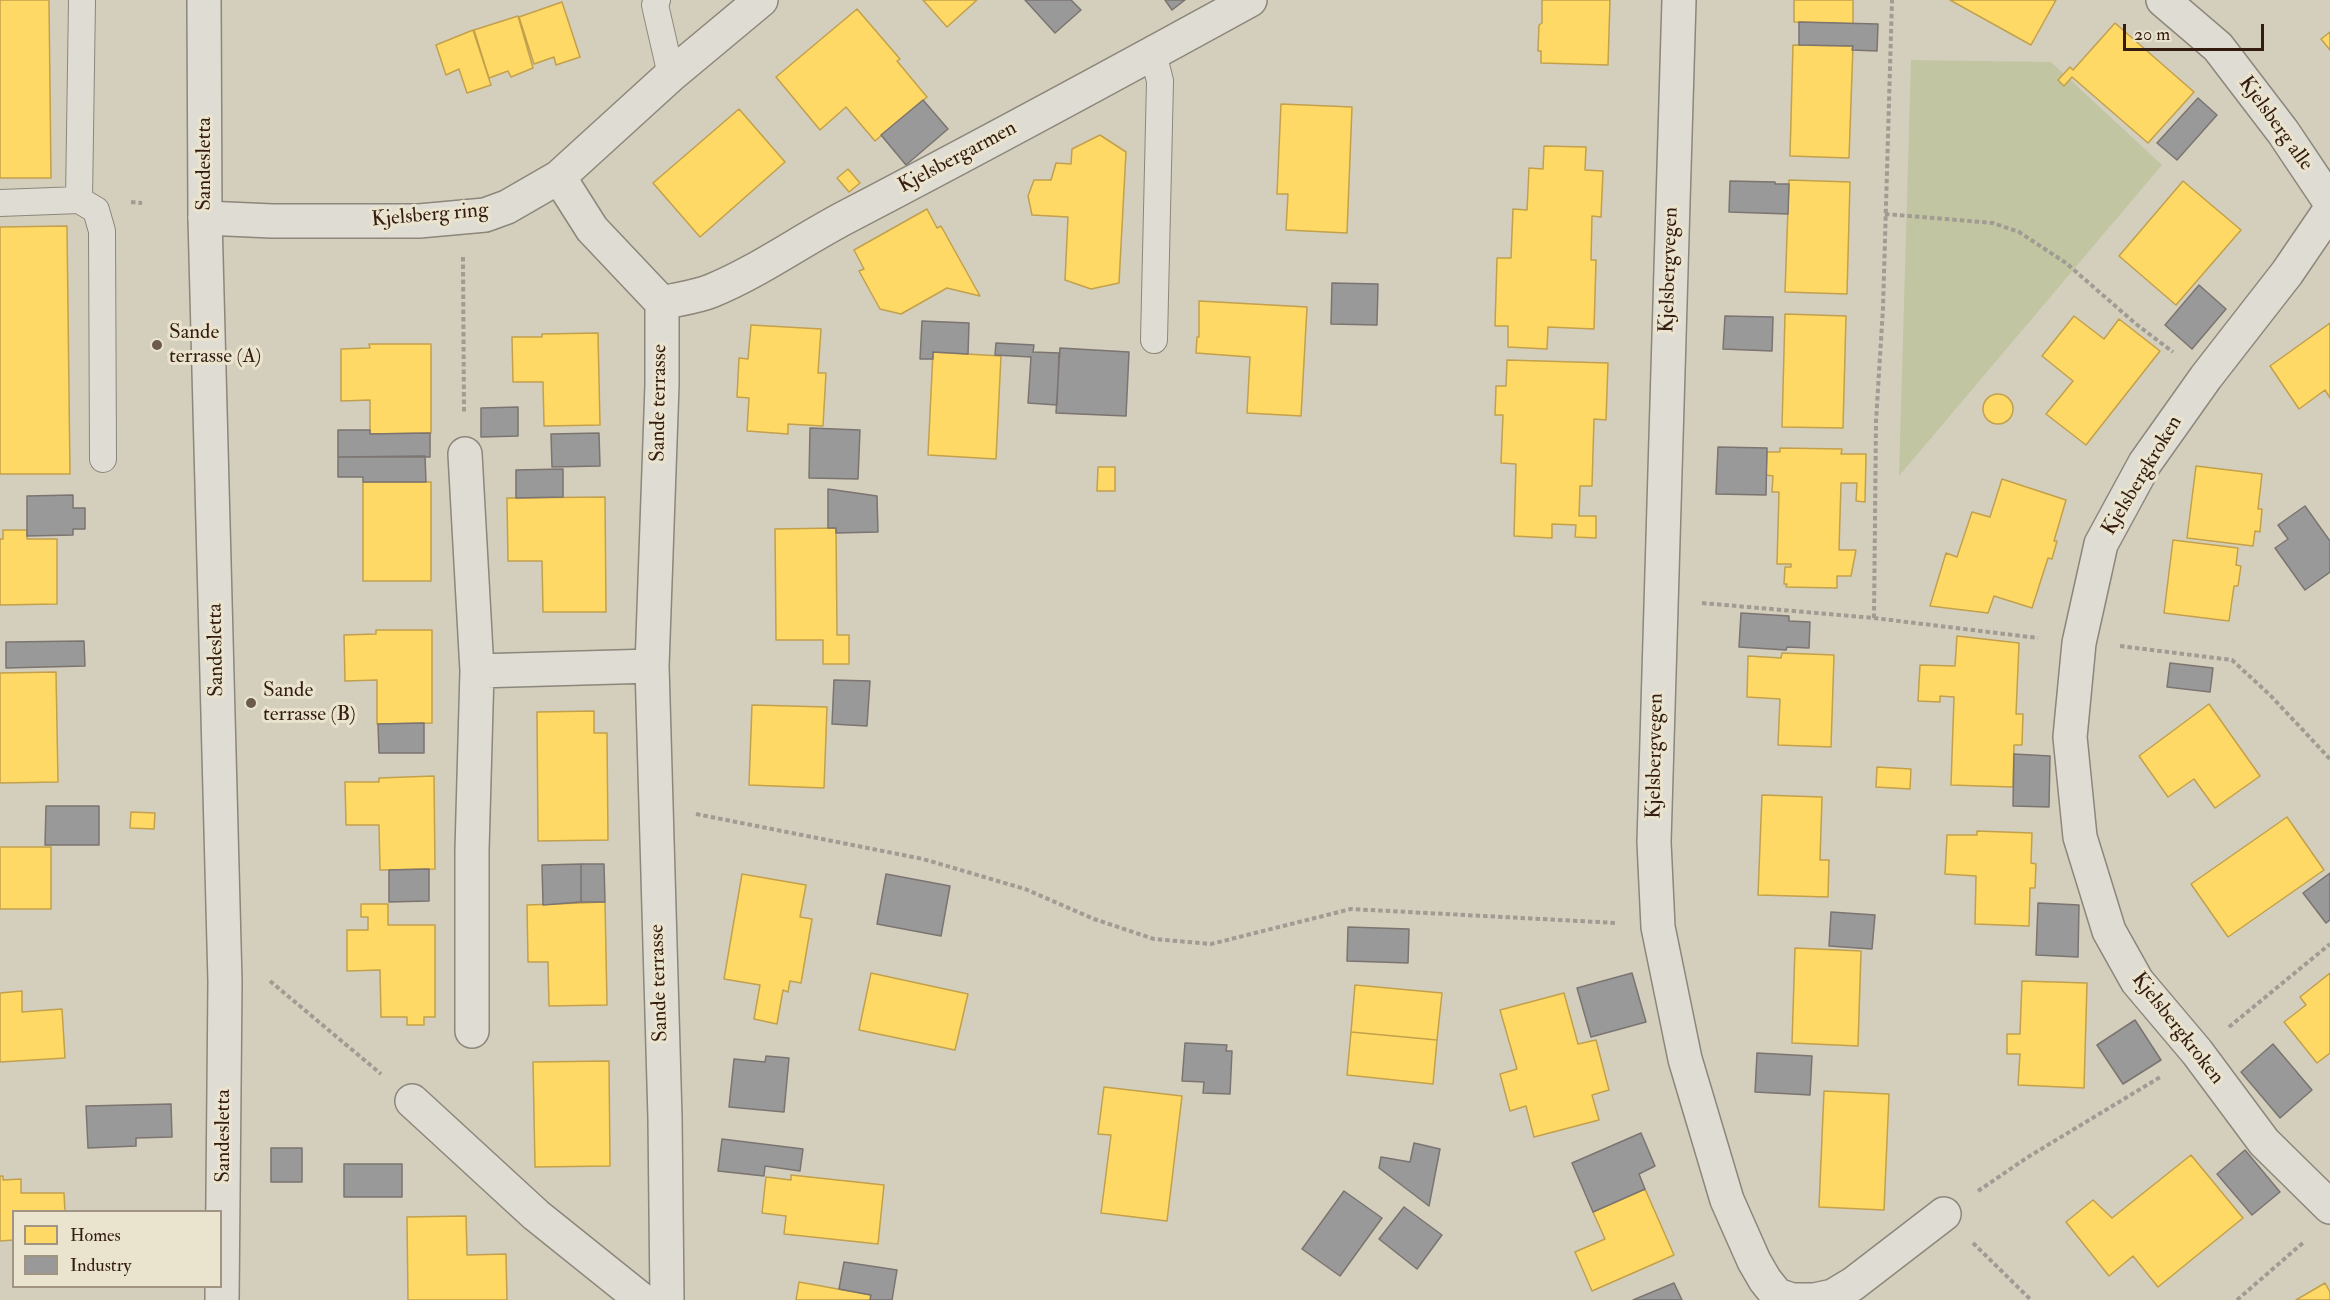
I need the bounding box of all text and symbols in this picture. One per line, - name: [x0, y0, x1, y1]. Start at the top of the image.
- scale bar: [2126, 12, 2267, 50]
- text: 20 m: [2134, 23, 2170, 46]
- street label: Kjelsberg alle: [2232, 72, 2318, 176]
- street label: Kjelsbergarmen: [895, 116, 1021, 200]
- street label: Sandesletta: [192, 117, 218, 211]
- street label: Kjelsberg ring: [371, 198, 489, 234]
- street label: Kjelsbergvegen: [1655, 207, 1685, 333]
- place label: Sande terrasse (A): [169, 320, 261, 370]
- marker: Sande terrasse (A): [150, 338, 164, 352]
- street label: Sande terrasse: [646, 344, 674, 462]
- street label: Kjelsbergkroken: [2097, 412, 2189, 540]
- street label: Sandesletta: [204, 603, 230, 697]
- place label: Sande terrasse (B): [263, 678, 356, 728]
- street label: Kjelsbergvegen: [1642, 693, 1670, 819]
- marker: Sande terrasse (B): [244, 696, 258, 710]
- street label: Sande terrasse: [645, 924, 675, 1042]
- street label: Kjelsbergkroken: [2125, 968, 2229, 1090]
- street label: Sandesletta: [211, 1089, 237, 1183]
- legend: [12, 1210, 222, 1288]
- text: Homes: [70, 1224, 121, 1247]
- text: Industry: [70, 1254, 131, 1277]

